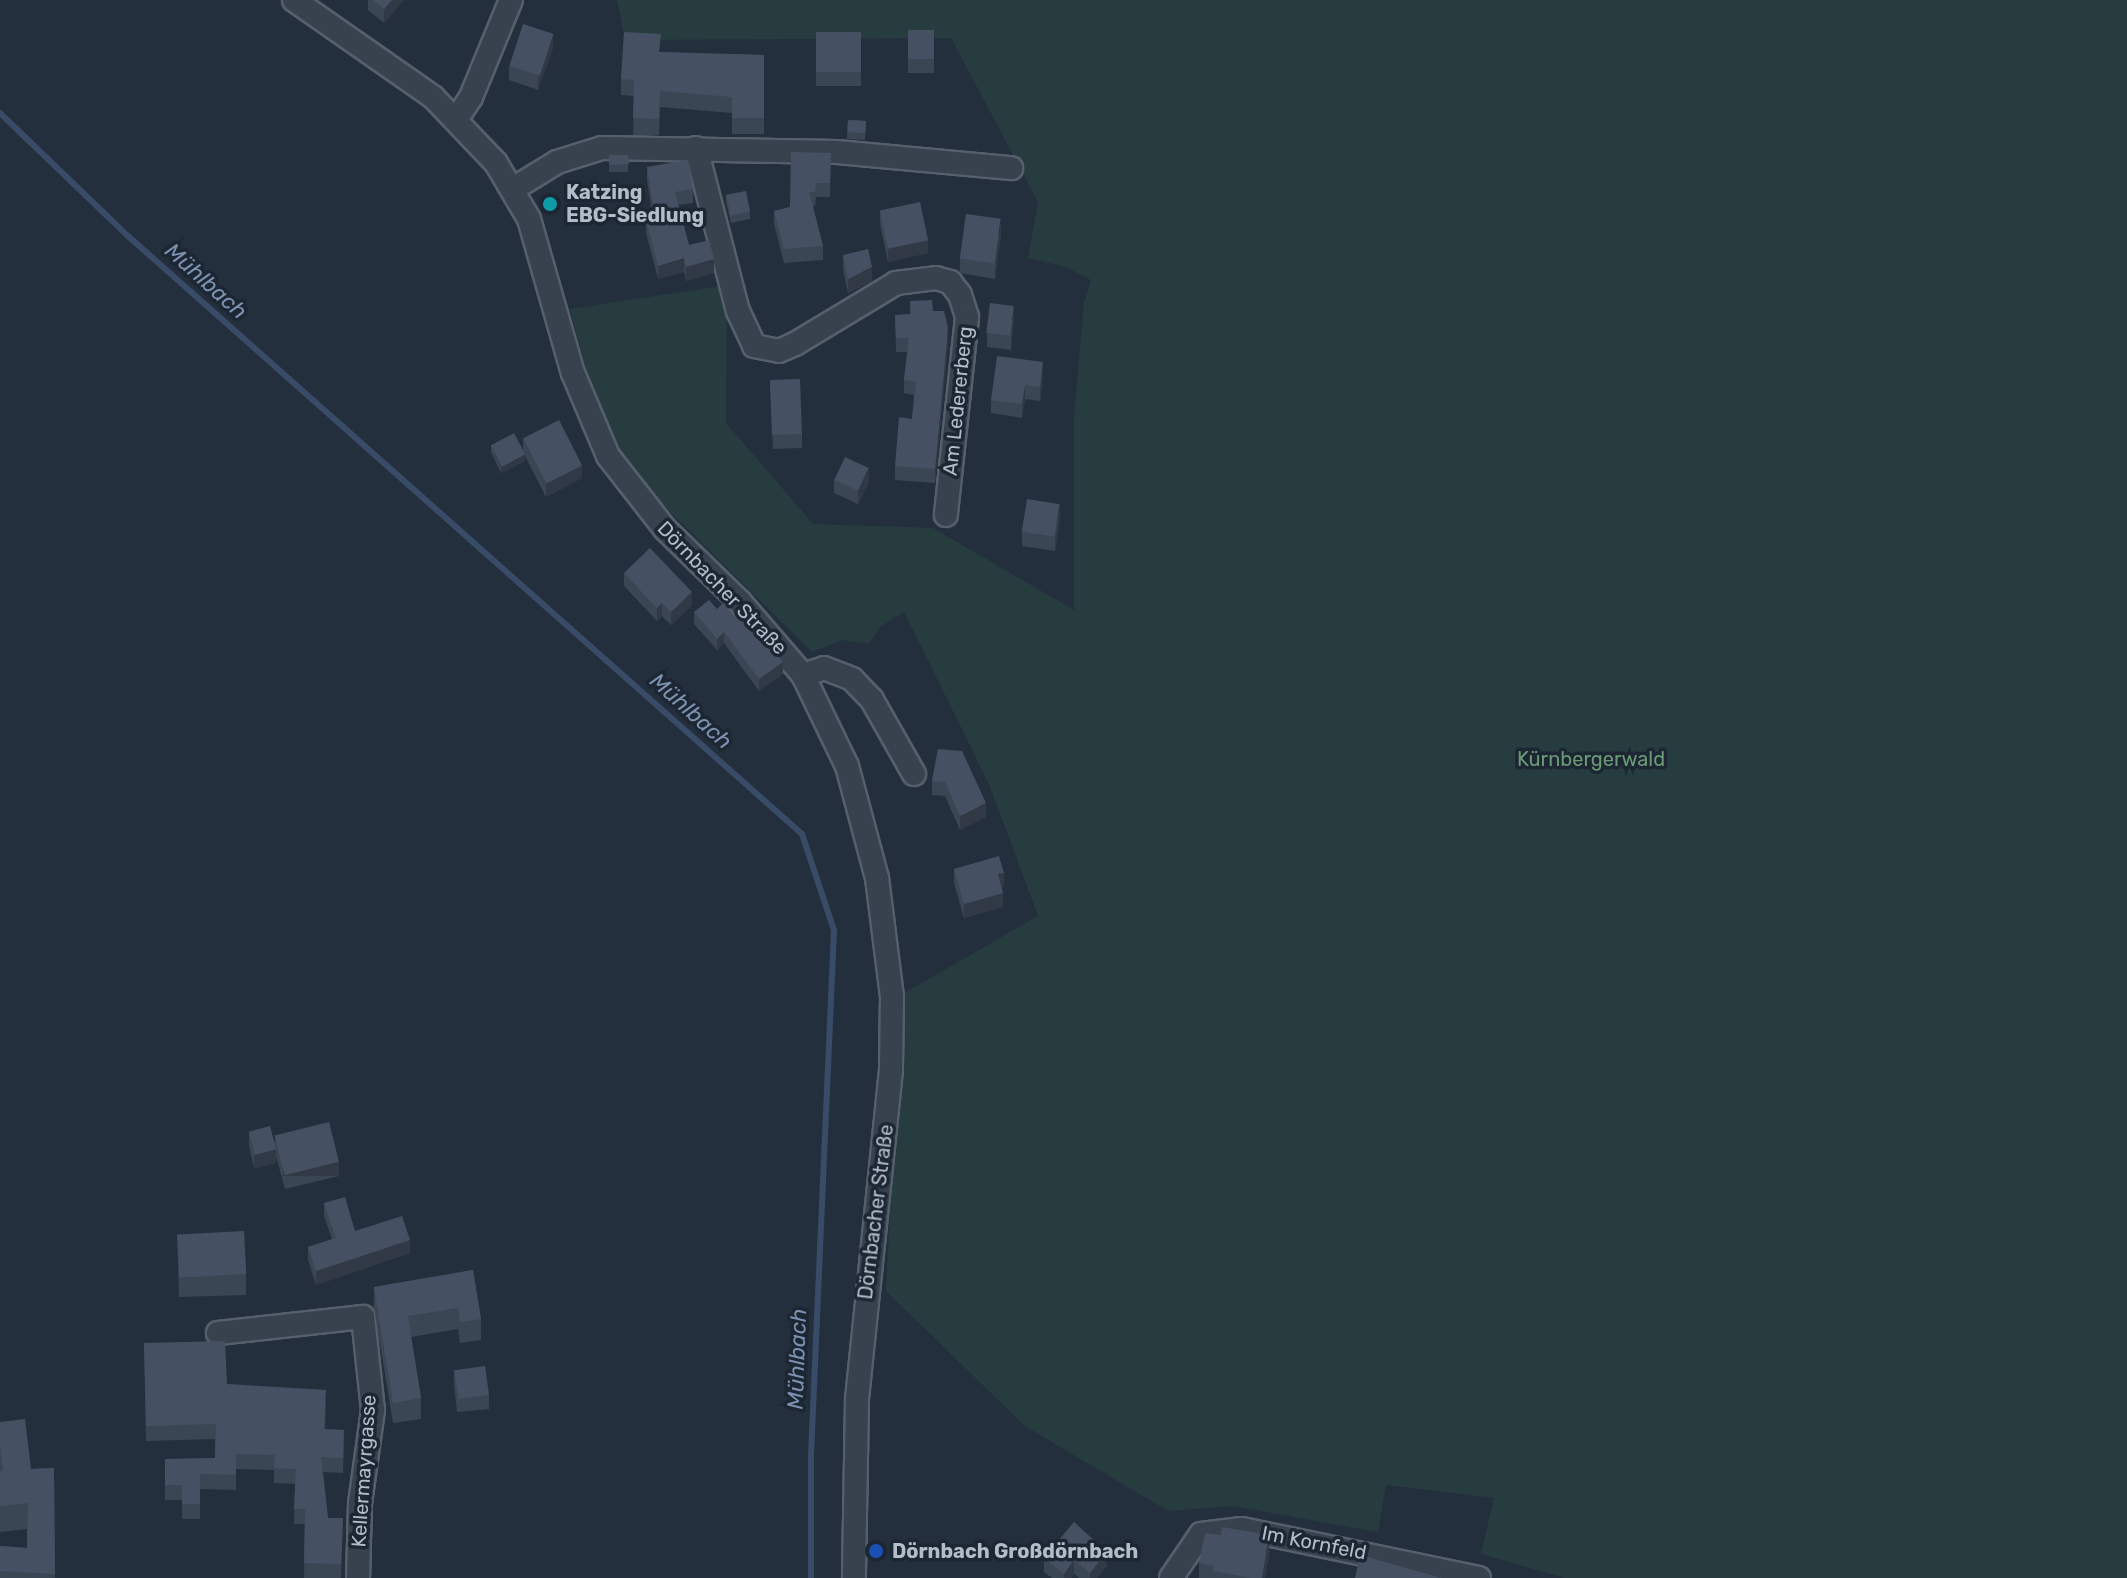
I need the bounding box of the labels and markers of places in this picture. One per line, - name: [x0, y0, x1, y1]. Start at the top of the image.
- place label: Katzing EBG-Siedlung: [566, 180, 704, 227]
- marker: Katzing EBG-Siedlung: [541, 195, 559, 213]
- place label: Dörnbach Großdörnbach: [892, 1539, 1138, 1563]
- marker: Dörnbach Großdörnbach: [867, 1542, 885, 1560]

